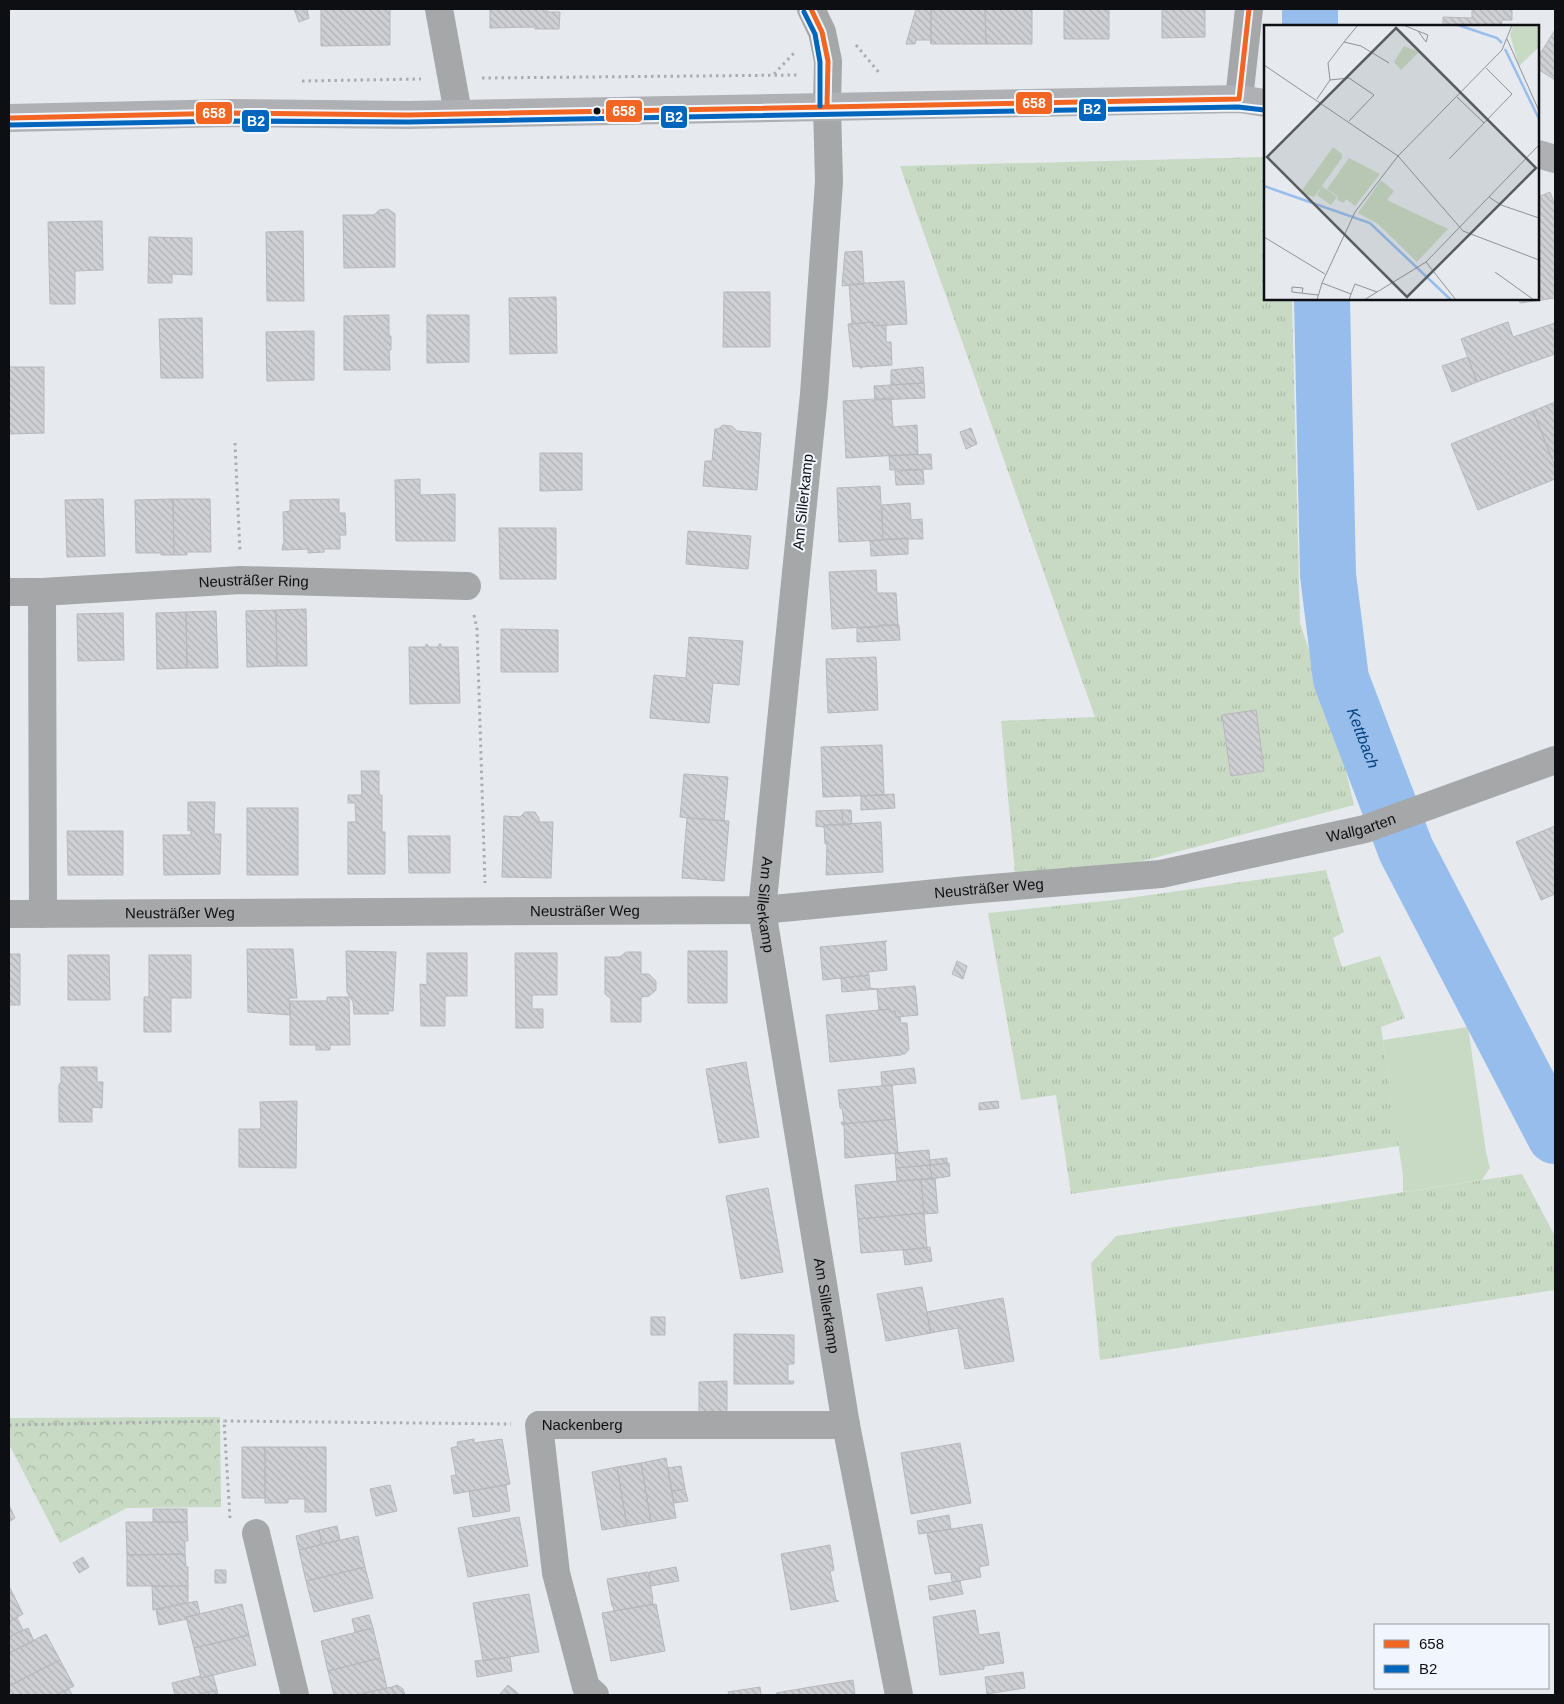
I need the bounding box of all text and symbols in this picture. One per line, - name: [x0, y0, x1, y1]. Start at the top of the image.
- inset map: [1264, 25, 1539, 300]
- line badge: 658: [1015, 91, 1053, 115]
- text: 658: [1022, 95, 1046, 111]
- line badge: B2: [1078, 98, 1107, 122]
- line badge: 658: [605, 99, 643, 123]
- line badge: 658: [195, 101, 233, 125]
- text: B2: [1083, 101, 1101, 117]
- text: 658: [612, 103, 636, 119]
- text: 658: [202, 105, 226, 121]
- line badge: B2: [660, 105, 688, 129]
- unlabelled marker: [592, 106, 602, 116]
- line badge: B2: [241, 109, 270, 133]
- text: B2: [665, 109, 683, 125]
- text: B2: [247, 113, 265, 129]
- street label: Am Sillerkamp: [789, 453, 816, 551]
- street label: Neusträßer Ring: [198, 571, 309, 591]
- water label: Kettbach: [1344, 706, 1382, 771]
- street label: Wallgarten: [1325, 810, 1398, 845]
- street label: Am Sillerkamp: [754, 856, 778, 954]
- street label: Neusträßer Weg: [933, 875, 1044, 901]
- street label: Neusträßer Weg: [530, 902, 640, 919]
- street label: Neusträßer Weg: [125, 904, 235, 921]
- street label: Am Sillerkamp: [811, 1256, 843, 1355]
- street label: Nackenberg: [542, 1416, 623, 1433]
- legend: [1374, 1624, 1549, 1689]
- text: 658: [1419, 1635, 1444, 1652]
- text: B2: [1419, 1660, 1437, 1677]

